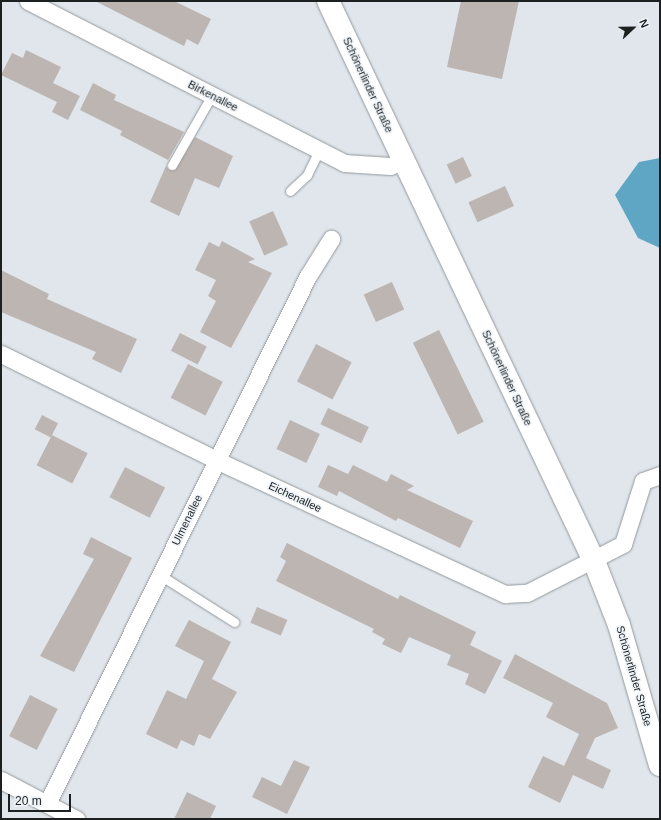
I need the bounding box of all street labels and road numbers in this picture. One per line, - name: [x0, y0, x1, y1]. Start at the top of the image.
- street label: Schönerlinder Straße: [340, 35, 396, 135]
- street label: Birkenallee: [186, 78, 240, 114]
- street label: Schönerlinder Straße: [479, 328, 535, 428]
- street label: Eichenallee: [266, 479, 324, 515]
- street label: Ulmenallee: [169, 492, 205, 548]
- street label: Schönerlinder Straße: [613, 624, 655, 728]

